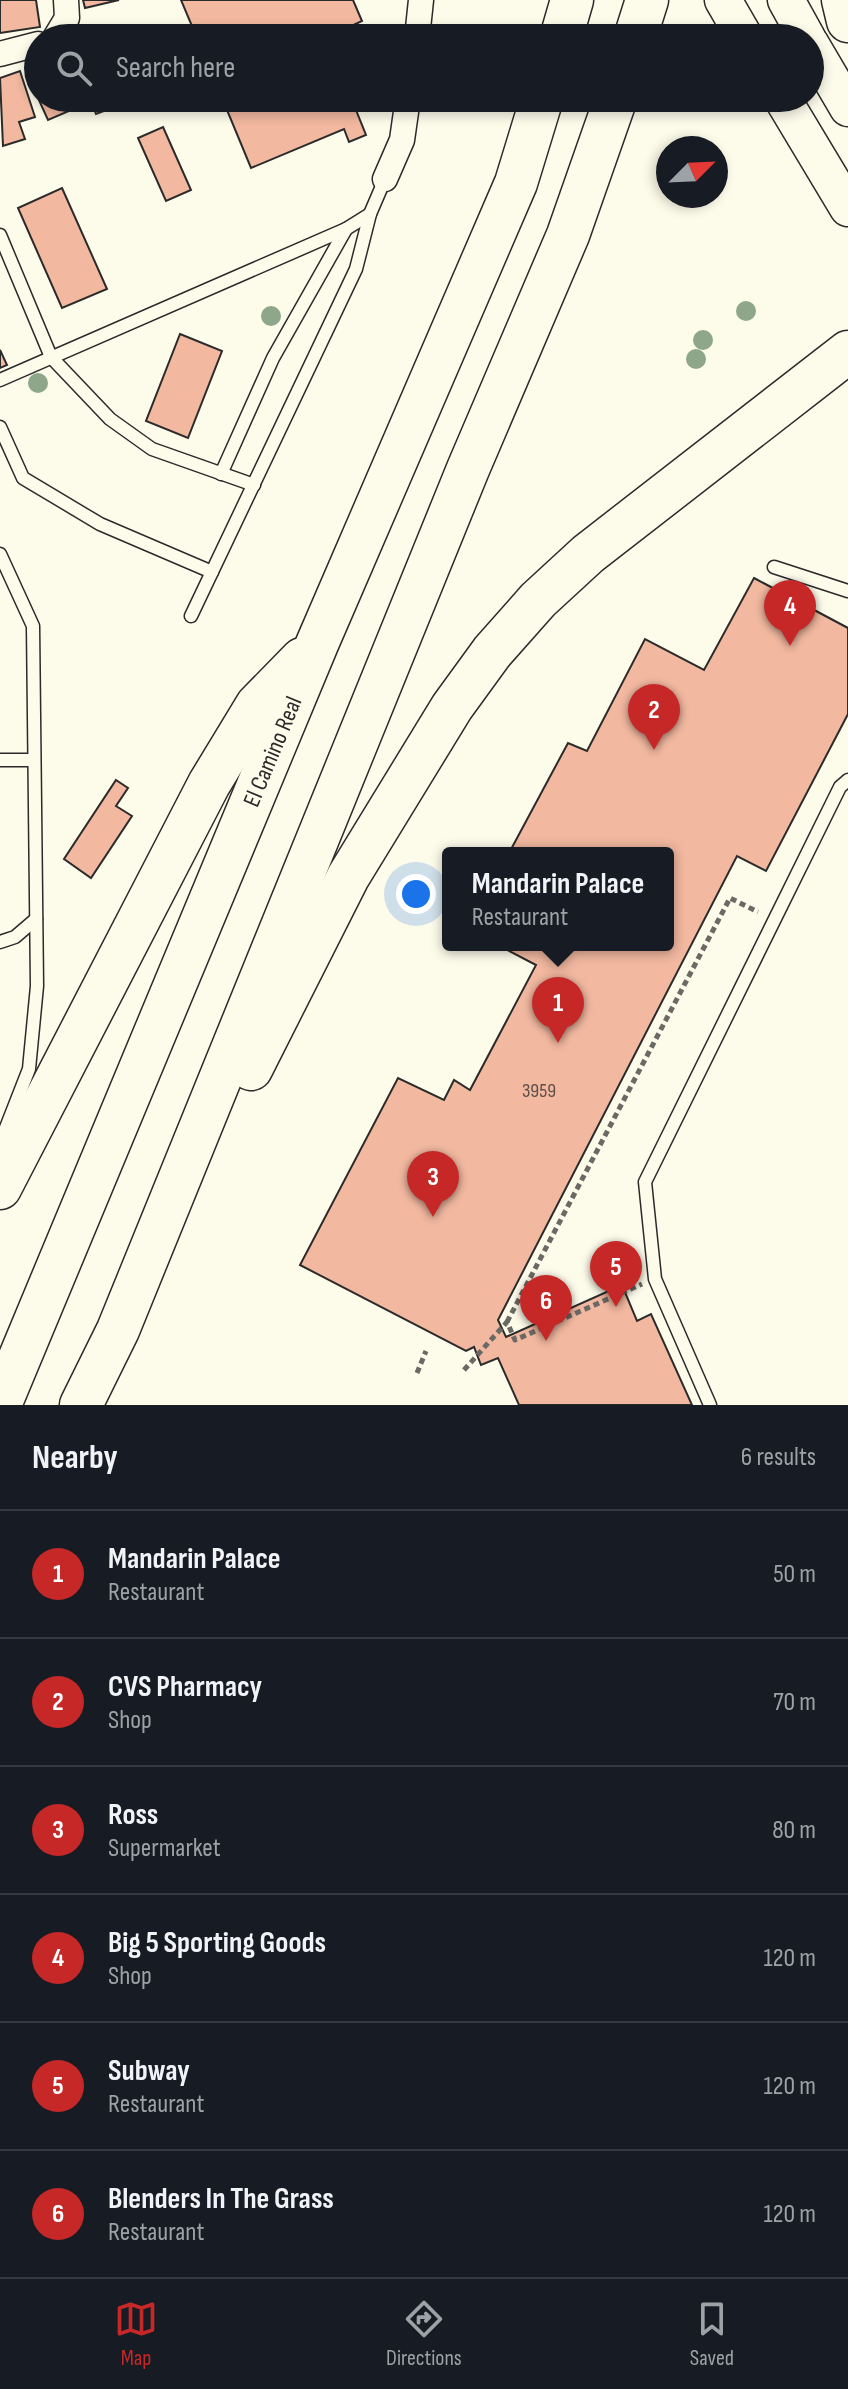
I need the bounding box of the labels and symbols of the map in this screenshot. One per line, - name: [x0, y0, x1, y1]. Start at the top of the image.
- north arrow: [656, 136, 728, 208]
- pin: 4: [764, 580, 816, 646]
- pin: 2: [628, 684, 680, 750]
- street label: El Camino Real: [237, 692, 309, 811]
- your location: [396, 874, 436, 914]
- pin: 1: [532, 977, 584, 1043]
- house number: 3959: [522, 1079, 556, 1103]
- pin: 3: [407, 1151, 459, 1217]
- pin: 5: [590, 1241, 642, 1307]
- pin: 6: [520, 1275, 572, 1341]

